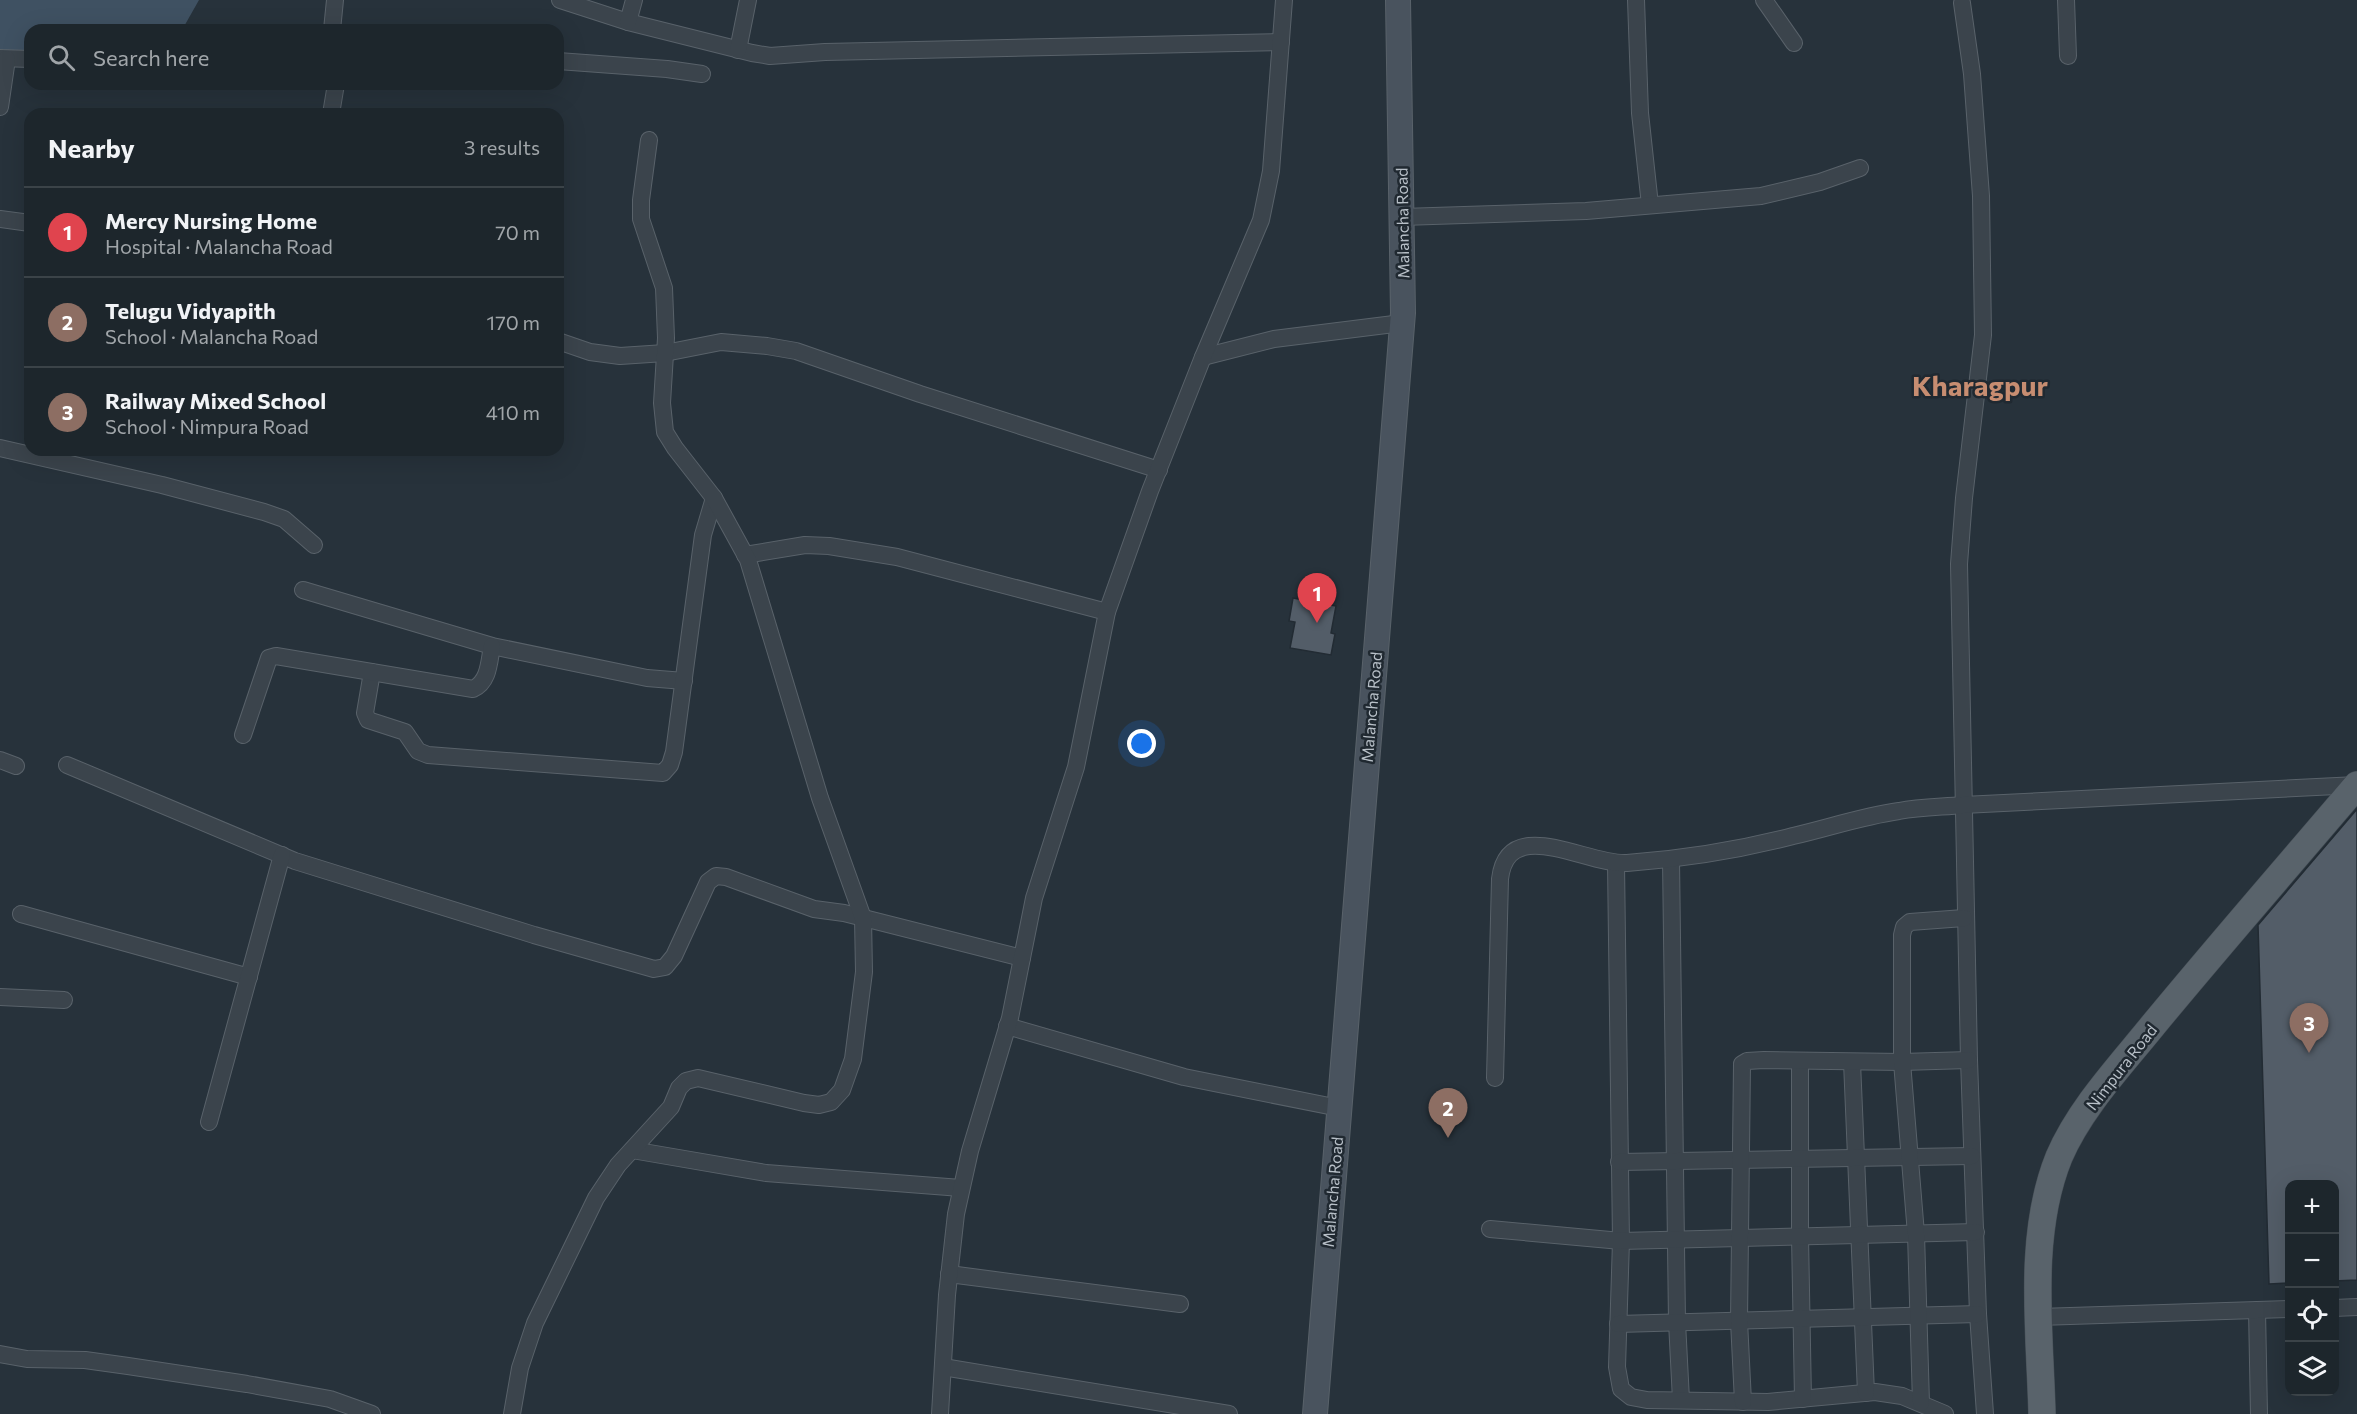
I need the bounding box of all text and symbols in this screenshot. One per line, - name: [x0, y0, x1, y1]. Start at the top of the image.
- search box: [24, 24, 564, 90]
- icon: search: [45, 41, 78, 74]
- text: Search here: [93, 44, 209, 71]
- text: Nearby: [48, 132, 135, 163]
- text: 3 results: [464, 135, 540, 159]
- street label: Malancha Road: [1392, 167, 1412, 279]
- text: Mercy Nursing Home: [105, 207, 317, 234]
- text: 1: [63, 220, 72, 244]
- text: 70 m: [495, 220, 540, 244]
- text: Hospital · Malancha Road: [105, 234, 333, 258]
- text: Telugu Vidyapith: [105, 297, 276, 324]
- text: 2: [62, 310, 73, 334]
- text: 170 m: [487, 310, 540, 334]
- text: School · Malancha Road: [105, 324, 318, 348]
- district label: Kharagpur: [1912, 368, 2048, 402]
- text: Railway Mixed School: [105, 387, 326, 414]
- text: 3: [62, 400, 73, 424]
- text: 410 m: [486, 400, 540, 424]
- text: School · Nimpura Road: [105, 414, 309, 438]
- pin: 1: [1298, 574, 1336, 623]
- street label: Malancha Road: [1357, 651, 1385, 763]
- your location: [1127, 729, 1156, 758]
- pin: 3: [2290, 1004, 2328, 1053]
- street label: Nimpura Road: [2082, 1020, 2160, 1114]
- pin: 2: [1428, 1088, 1468, 1138]
- street label: Malancha Road: [1318, 1136, 1346, 1248]
- map controls: [2285, 1180, 2339, 1396]
- button: +: [2285, 1180, 2339, 1234]
- button: −: [2285, 1234, 2339, 1288]
- button: locate: [2285, 1288, 2339, 1342]
- button: layers: [2285, 1342, 2339, 1396]

